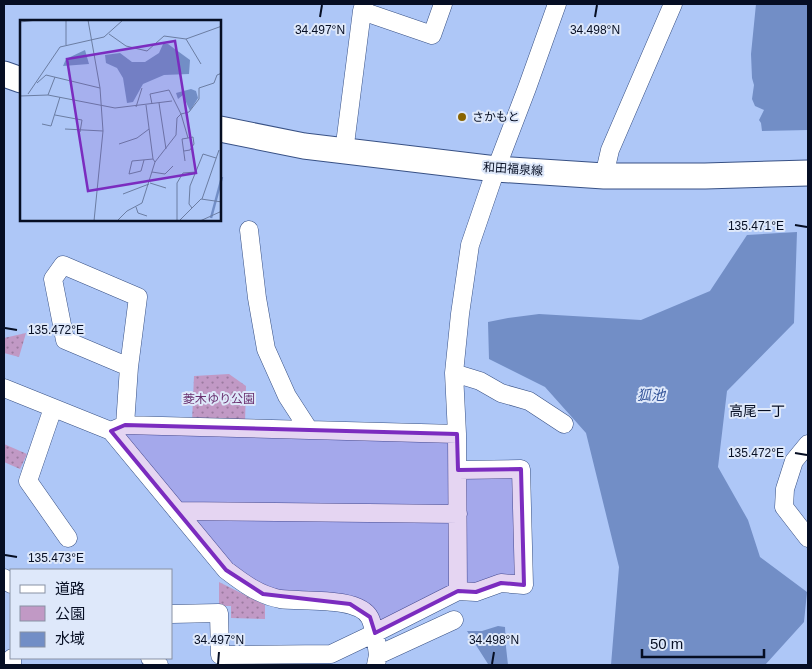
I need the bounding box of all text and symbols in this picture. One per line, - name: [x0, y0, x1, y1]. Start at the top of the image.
- inset map: [20, 20, 221, 221]
- text: 34.497°N: [295, 23, 345, 37]
- text: 34.498°N: [570, 23, 620, 37]
- place label: さかもと: [472, 110, 520, 124]
- marker: さかもと: [456, 111, 468, 123]
- street label: 和田福泉線: [483, 160, 543, 178]
- text: 135.471°E: [728, 219, 784, 233]
- text: 135.472°E: [28, 323, 84, 337]
- water label: 狐池: [637, 387, 667, 403]
- park label: 菱木ゆり公園: [183, 392, 255, 406]
- district label: 高尾一丁: [729, 403, 785, 419]
- text: 135.472°E: [728, 446, 784, 460]
- text: 135.473°E: [28, 551, 84, 565]
- legend: [10, 569, 172, 659]
- text: 道路: [55, 580, 85, 597]
- text: 公園: [55, 605, 85, 622]
- scale bar: [642, 626, 764, 658]
- text: 水域: [55, 630, 85, 647]
- text: 34.497°N: [194, 633, 244, 647]
- text: 34.498°N: [469, 633, 519, 647]
- text: 50 m: [650, 635, 683, 652]

